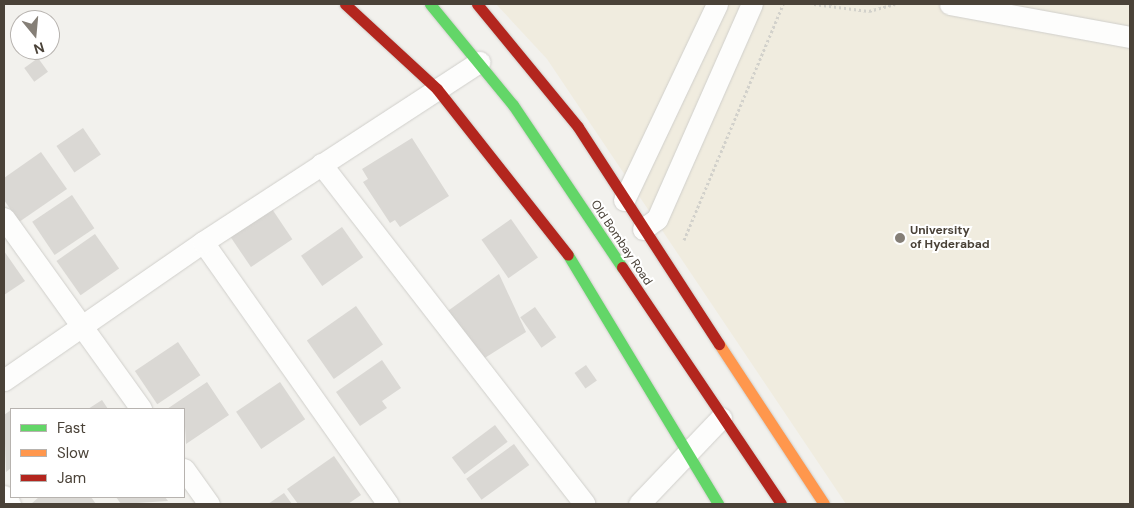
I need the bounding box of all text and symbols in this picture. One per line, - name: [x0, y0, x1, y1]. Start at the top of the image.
- north arrow: [10, 10, 60, 60]
- text: N: [32, 38, 47, 58]
- street label: Old Bombay Road: [587, 198, 655, 288]
- place label: University of Hyderabad: [910, 224, 990, 252]
- marker: University of Hyderabad: [894, 232, 906, 244]
- legend: [10, 408, 185, 498]
- text: Fast: [57, 418, 86, 438]
- text: Slow: [57, 443, 89, 463]
- text: Jam: [57, 468, 86, 488]

